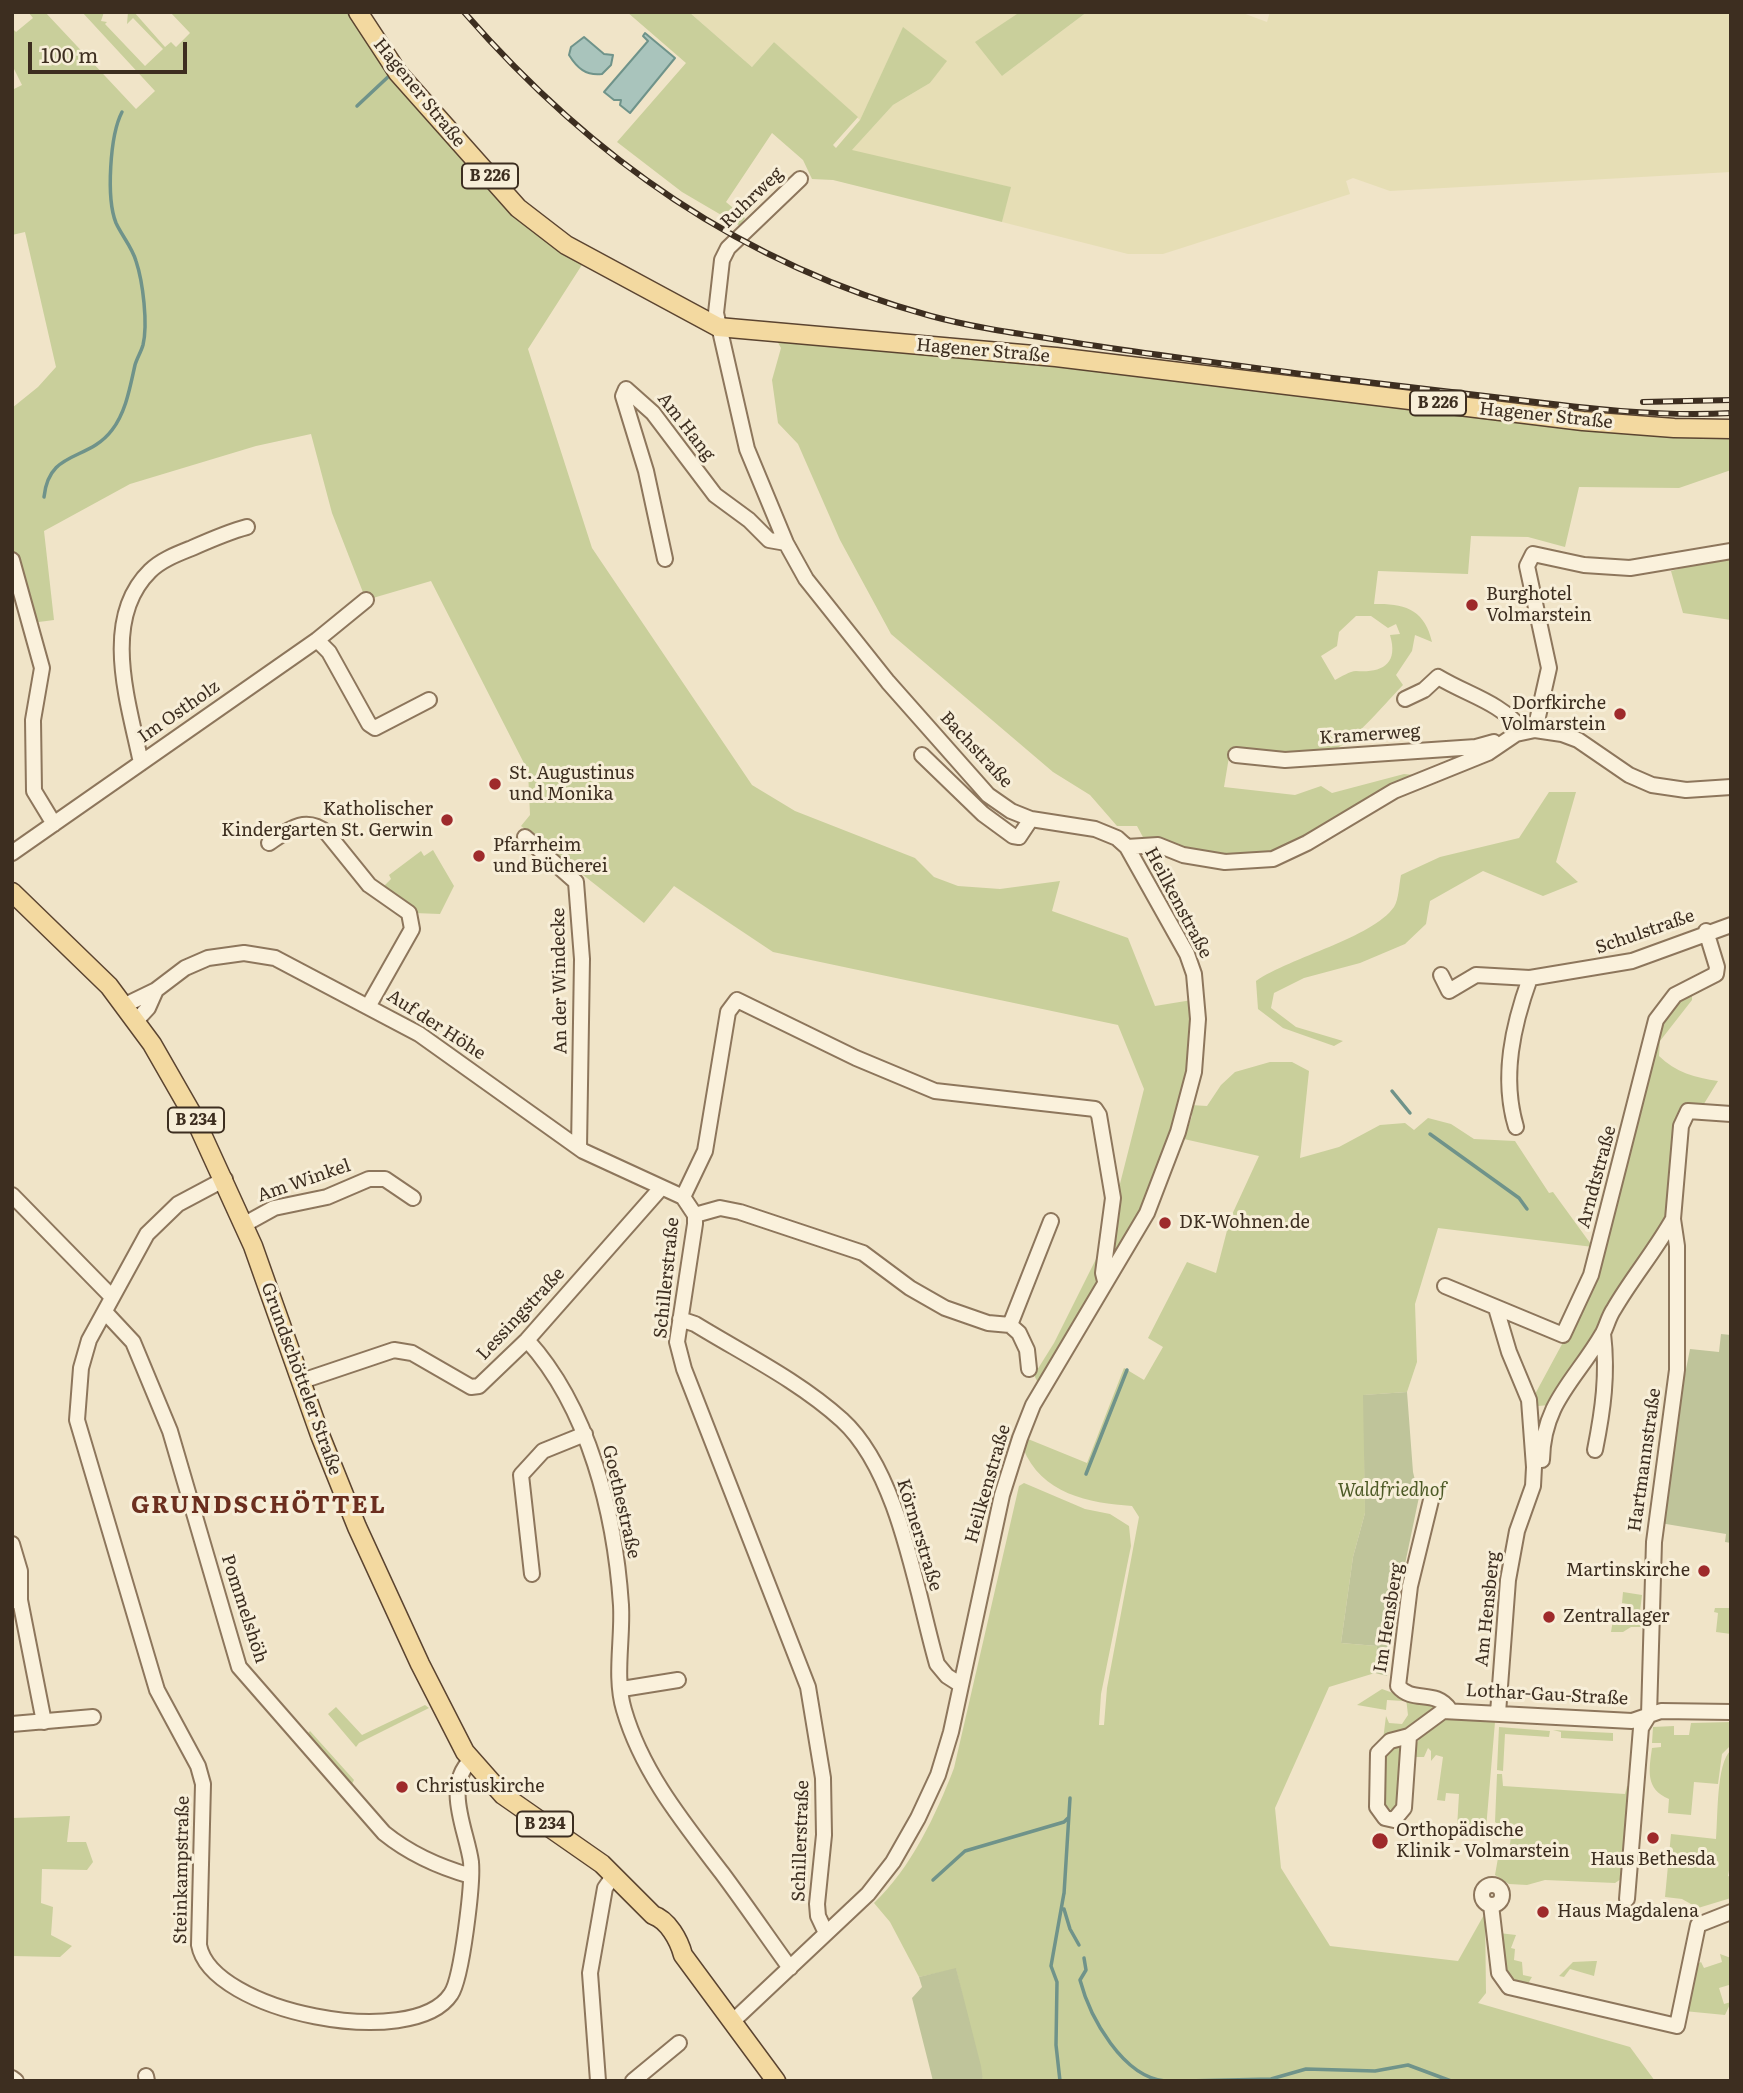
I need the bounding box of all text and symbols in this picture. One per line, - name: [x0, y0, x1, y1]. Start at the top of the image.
- scale bar: [32, 28, 191, 72]
- street label: Hagener Straße: [368, 34, 470, 152]
- text: 100 m: [41, 38, 98, 69]
- street label: Ruhrweg: [716, 163, 788, 233]
- road number: B 226: [462, 164, 518, 188]
- street label: Hagener Straße: [915, 334, 1051, 368]
- street label: Am Hang: [653, 389, 719, 465]
- road number: B 226: [1410, 390, 1466, 416]
- street label: Hagener Straße: [1478, 398, 1614, 434]
- place label: Burghotel Volmarstein: [1486, 584, 1592, 626]
- marker: Burghotel Volmarstein: [1464, 597, 1480, 613]
- street label: Im Ostholz: [134, 676, 224, 748]
- place label: Dorfkirche Volmarstein: [1500, 693, 1606, 736]
- marker: Dorfkirche Volmarstein: [1612, 706, 1628, 722]
- street label: Bachstraße: [935, 707, 1017, 793]
- street label: Kramerweg: [1319, 721, 1421, 749]
- place label: St. Augustinus und Monika: [509, 763, 634, 806]
- marker: St. Augustinus und Monika: [487, 776, 503, 792]
- place label: Katholischer Kindergarten St. Gerwin: [221, 799, 433, 842]
- marker: Katholischer Kindergarten St. Gerwin: [439, 812, 455, 828]
- place label: Pfarrheim und Bücherei: [493, 835, 608, 878]
- street label: Heilkenstraße: [1140, 844, 1216, 962]
- marker: Pfarrheim und Bücherei: [471, 848, 487, 864]
- street label: Schulstraße: [1593, 905, 1697, 959]
- street label: An der Windecke: [548, 907, 572, 1055]
- street label: Auf der Höhe: [383, 985, 489, 1065]
- road number: B 234: [168, 1108, 224, 1132]
- street label: Arndtstraße: [1573, 1123, 1621, 1231]
- street label: Am Winkel: [255, 1155, 353, 1207]
- place label: DK-Wohnen.de: [1179, 1212, 1310, 1234]
- marker: DK-Wohnen.de: [1157, 1215, 1173, 1231]
- street label: Schillerstraße: [650, 1216, 684, 1340]
- street label: Lessingstraße: [473, 1263, 569, 1365]
- street label: Grundschötteler Straße: [256, 1280, 346, 1478]
- street label: Hartmannstraße: [1624, 1387, 1666, 1533]
- street label: Heilkenstraße: [961, 1422, 1015, 1546]
- street label: Goethestraße: [597, 1443, 645, 1561]
- street label: Körnerstraße: [892, 1476, 946, 1594]
- park label: Waldfriedhof: [1338, 1480, 1446, 1502]
- district label: GRUNDSCHÖTTEL: [133, 1492, 385, 1520]
- street label: Am Hensberg: [1471, 1550, 1505, 1668]
- street label: Pommelshöh: [216, 1552, 272, 1666]
- place label: Martinskirche: [1566, 1560, 1690, 1582]
- street label: Im Hensberg: [1370, 1562, 1408, 1674]
- marker: Martinskirche: [1696, 1563, 1712, 1579]
- place label: Zentrallager: [1563, 1606, 1670, 1628]
- marker: Zentrallager: [1541, 1609, 1557, 1625]
- street label: Lothar-Gau-Straße: [1465, 1680, 1629, 1710]
- place label: Christuskirche: [416, 1776, 545, 1798]
- marker: Christuskirche: [394, 1779, 410, 1795]
- street label: Schillerstraße: [788, 1780, 814, 1902]
- street label: Steinkampstraße: [170, 1796, 194, 1944]
- road number: B 234: [517, 1812, 573, 1836]
- place label: Orthopädische Klinik - Volmarstein: [1396, 1820, 1570, 1862]
- marker: Haus Bethesda: [1645, 1830, 1661, 1846]
- marker: Orthopädische Klinik - Volmarstein: [1370, 1831, 1390, 1851]
- place label: Haus Bethesda: [1590, 1849, 1716, 1871]
- place label: Haus Magdalena: [1557, 1901, 1699, 1923]
- marker: Haus Magdalena: [1535, 1904, 1551, 1920]

